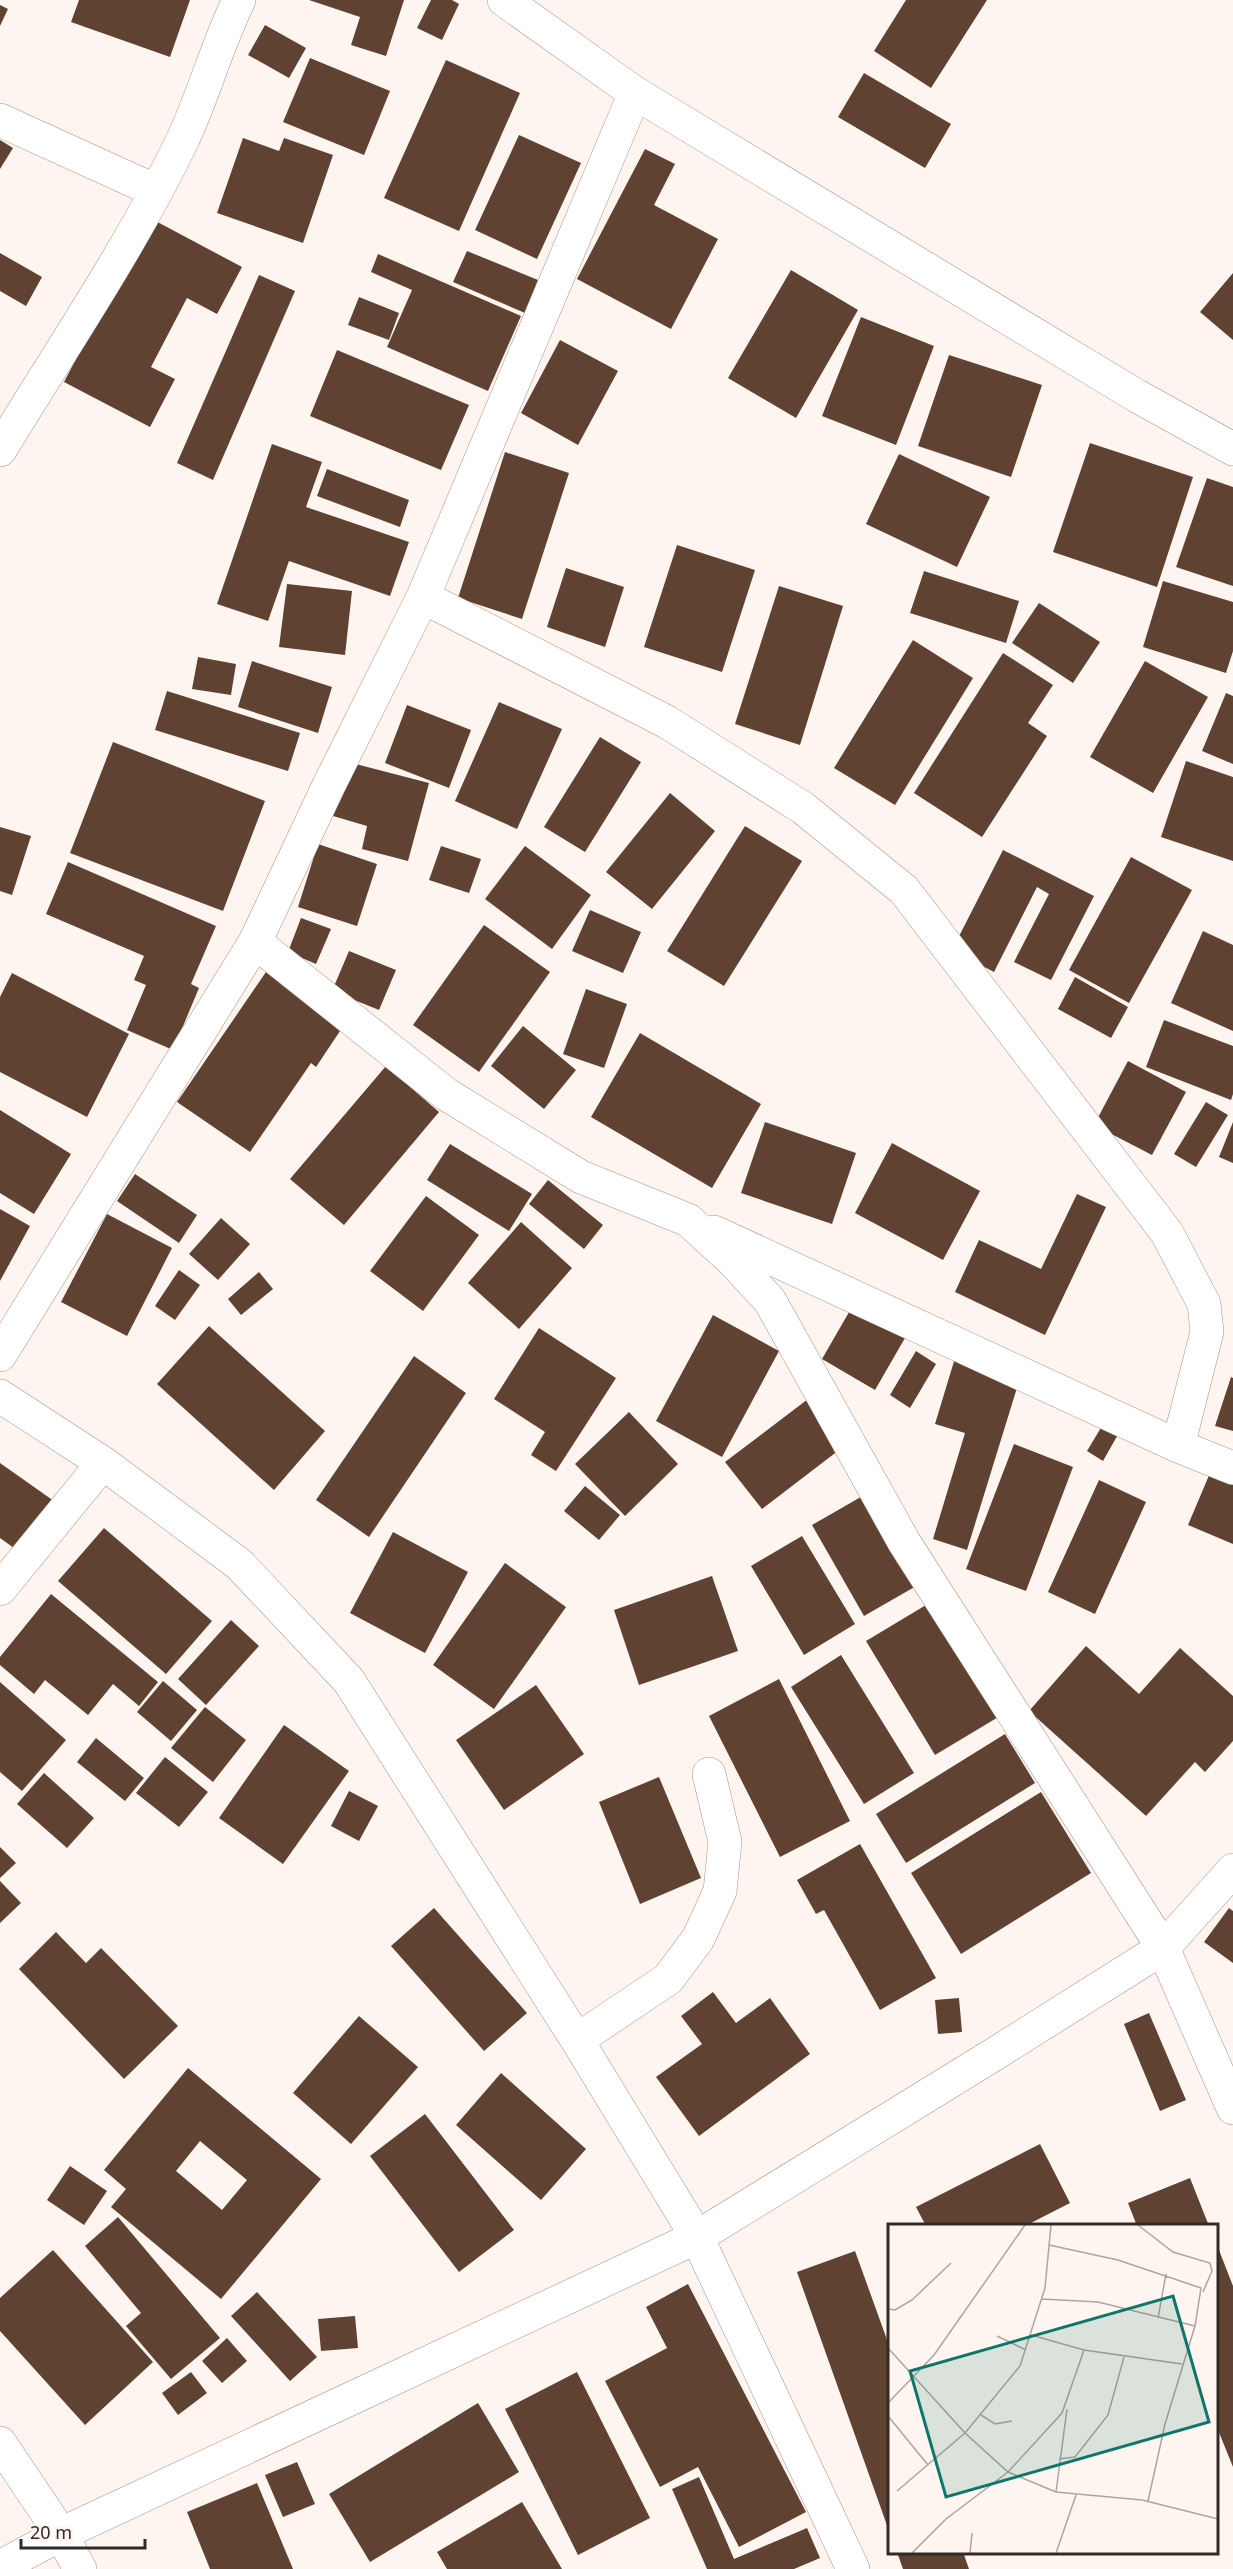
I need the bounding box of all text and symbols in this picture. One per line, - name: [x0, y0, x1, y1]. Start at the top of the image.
- inset map: [888, 2224, 1218, 2554]
- scale bar: [21, 2512, 146, 2550]
- text: 20 m: [30, 2520, 72, 2544]

